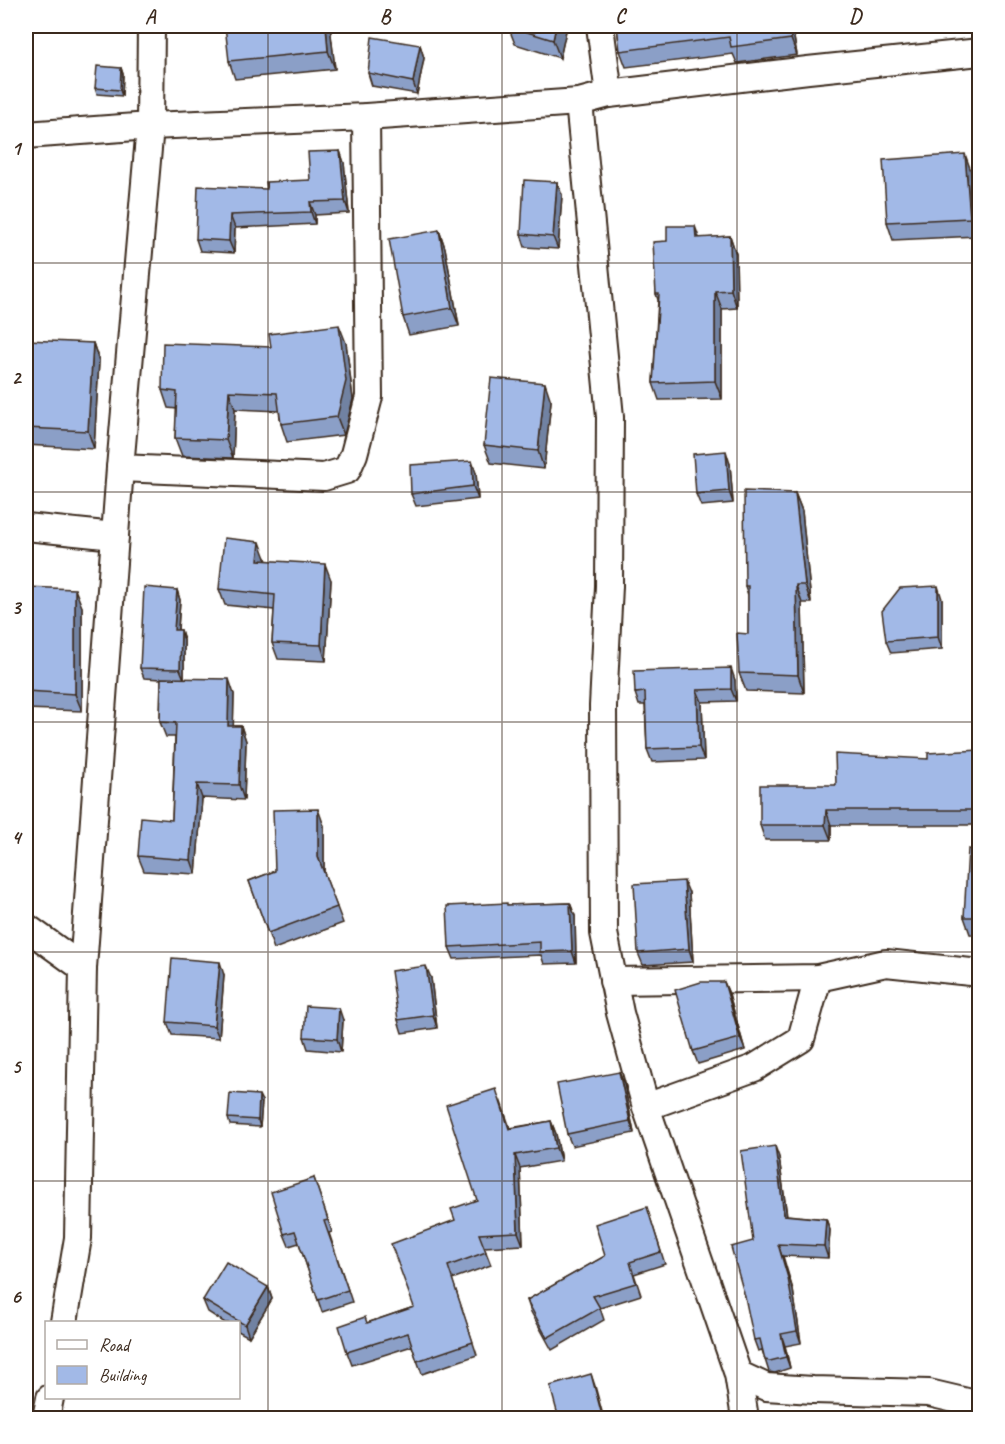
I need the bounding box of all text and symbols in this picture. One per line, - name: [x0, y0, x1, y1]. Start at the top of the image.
- text: A: [145, 4, 157, 29]
- text: B: [380, 4, 392, 29]
- text: C: [615, 4, 627, 29]
- text: D: [849, 4, 863, 29]
- text: 1: [12, 136, 23, 161]
- text: 2: [12, 365, 23, 390]
- text: 3: [12, 595, 23, 620]
- text: 4: [12, 825, 24, 850]
- text: 5: [12, 1054, 23, 1079]
- text: 6: [11, 1284, 22, 1309]
- legend: [45, 1321, 240, 1399]
- text: Road: [99, 1334, 132, 1356]
- text: Building: [99, 1364, 148, 1386]

